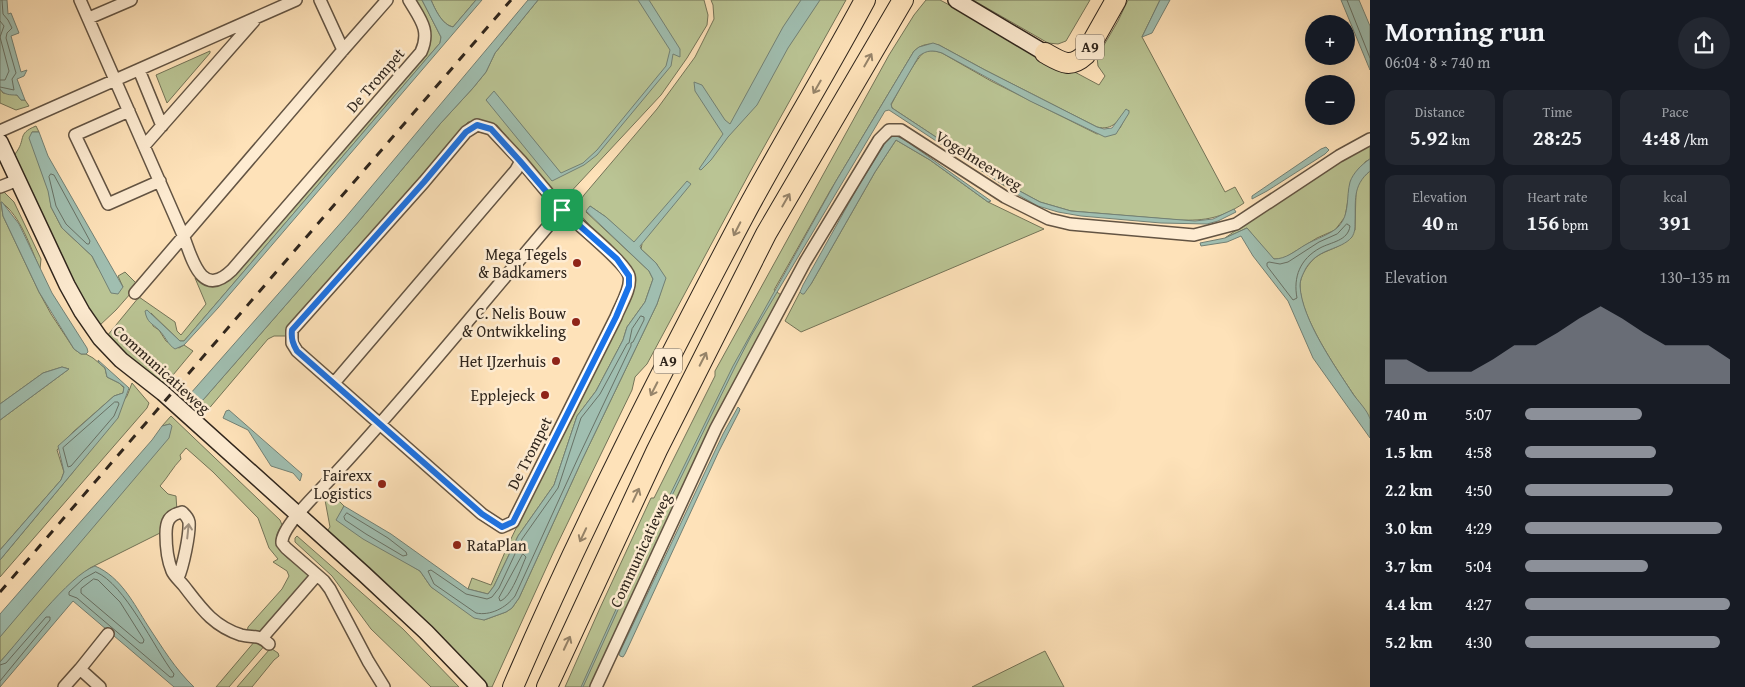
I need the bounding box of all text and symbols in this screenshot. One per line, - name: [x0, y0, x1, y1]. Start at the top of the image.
- text: Morning run: [1385, 10, 1545, 51]
- map controls: [1305, 15, 1355, 125]
- button: +: [1305, 15, 1355, 65]
- button: share: [1678, 17, 1730, 69]
- road number: A9: [1076, 34, 1104, 60]
- street label: De Trompet: [340, 42, 410, 118]
- text: 06:04 · 8 × 740 m: [1385, 50, 1490, 74]
- one-way arrow: [864, 53, 874, 67]
- button: −: [1305, 75, 1355, 125]
- one-way arrow: [812, 80, 822, 95]
- text: Distance: [1415, 102, 1465, 122]
- text: Time: [1543, 102, 1572, 122]
- text: Pace: [1662, 102, 1689, 122]
- text: 5.92: [1410, 122, 1448, 153]
- text: 28:25: [1533, 122, 1582, 153]
- text: 4:48: [1642, 122, 1680, 153]
- street label: Vogelmeerweg: [931, 124, 1027, 196]
- text: km: [1448, 130, 1470, 150]
- text: /km: [1680, 130, 1709, 150]
- text: Elevation: [1412, 187, 1467, 207]
- text: Heart rate: [1527, 187, 1588, 207]
- text: kcal: [1663, 187, 1687, 207]
- pin: [541, 189, 583, 231]
- one-way arrow: [782, 193, 792, 208]
- icon: arrive: [548, 196, 576, 224]
- text: 40: [1422, 207, 1443, 238]
- text: 156: [1527, 207, 1559, 238]
- text: 391: [1659, 207, 1691, 238]
- text: m: [1443, 215, 1458, 235]
- text: bpm: [1559, 215, 1588, 235]
- one-way arrow: [732, 221, 742, 236]
- place label: Mega Tegels & Badkamers: [478, 242, 567, 284]
- marker: Mega Tegels & Badkamers: [571, 257, 583, 269]
- text: Elevation: [1385, 265, 1448, 289]
- text: 130–135 m: [1660, 265, 1730, 289]
- place label: C. Nelis Bouw & Ontwikkeling: [462, 301, 567, 343]
- marker: C. Nelis Bouw & Ontwikkeling: [570, 316, 582, 328]
- street label: Communicatieweg: [108, 319, 216, 419]
- road number: A9: [654, 348, 682, 374]
- place label: Het IJzerhuis: [459, 349, 546, 373]
- one-way arrow: [698, 352, 708, 367]
- marker: Het IJzerhuis: [550, 355, 562, 367]
- one-way arrow: [649, 381, 659, 396]
- place label: Epplejeck: [471, 383, 536, 407]
- marker: Epplejeck: [539, 389, 551, 401]
- text: 740 m: [1385, 402, 1427, 426]
- text: 5:07: [1465, 402, 1492, 426]
- street label: De Trompet: [500, 412, 558, 494]
- text: 1.5 km: [1385, 440, 1432, 464]
- text: 4:58: [1465, 440, 1492, 464]
- place label: Fairexx Logistics: [314, 463, 373, 505]
- marker: Fairexx Logistics: [376, 478, 388, 490]
- text: 2.2 km: [1385, 478, 1432, 502]
- text: 4:50: [1465, 478, 1492, 502]
- one-way arrow: [631, 488, 641, 503]
- street label: Communicatieweg: [603, 489, 677, 611]
- text: 3.0 km: [1385, 516, 1432, 540]
- text: 4:29: [1465, 516, 1492, 540]
- one-way arrow: [183, 523, 193, 539]
- one-way arrow: [578, 527, 588, 542]
- place label: RataPlan: [467, 533, 527, 557]
- marker: RataPlan: [451, 539, 463, 551]
- text: 3.7 km: [1385, 554, 1432, 578]
- text: 5:04: [1465, 554, 1492, 578]
- text: 4.4 km: [1385, 592, 1432, 616]
- text: 4:27: [1465, 592, 1492, 616]
- text: 5.2 km: [1385, 630, 1432, 654]
- text: 4:30: [1465, 630, 1492, 654]
- one-way arrow: [563, 636, 573, 651]

